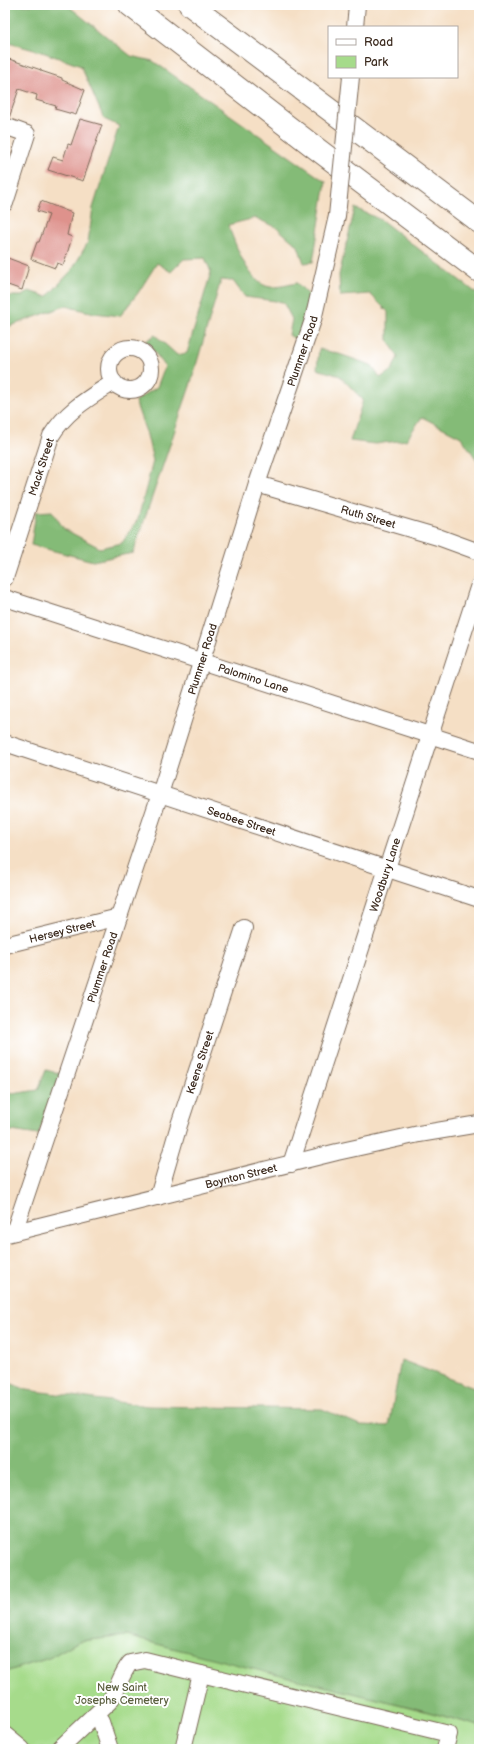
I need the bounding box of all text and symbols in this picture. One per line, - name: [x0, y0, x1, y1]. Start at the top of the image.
- legend: [328, 26, 458, 78]
- text: Road: [364, 35, 393, 50]
- text: Park: [364, 55, 388, 70]
- street label: Plummer Road: [284, 315, 320, 388]
- street label: Mack Street: [26, 436, 57, 497]
- street label: Ruth Street: [339, 502, 398, 531]
- street label: Plummer Road: [185, 622, 219, 696]
- street label: Palomino Lane: [216, 661, 291, 696]
- street label: Seabee Street: [205, 803, 278, 838]
- street label: Woodbury Lane: [367, 836, 403, 914]
- street label: Hersey Street: [28, 916, 97, 945]
- street label: Plummer Road: [84, 930, 120, 1004]
- street label: Keene Street: [183, 1028, 216, 1096]
- street label: Boynton Street: [204, 1161, 279, 1191]
- park label: New Saint Josephs Cemetery: [75, 1681, 169, 1707]

